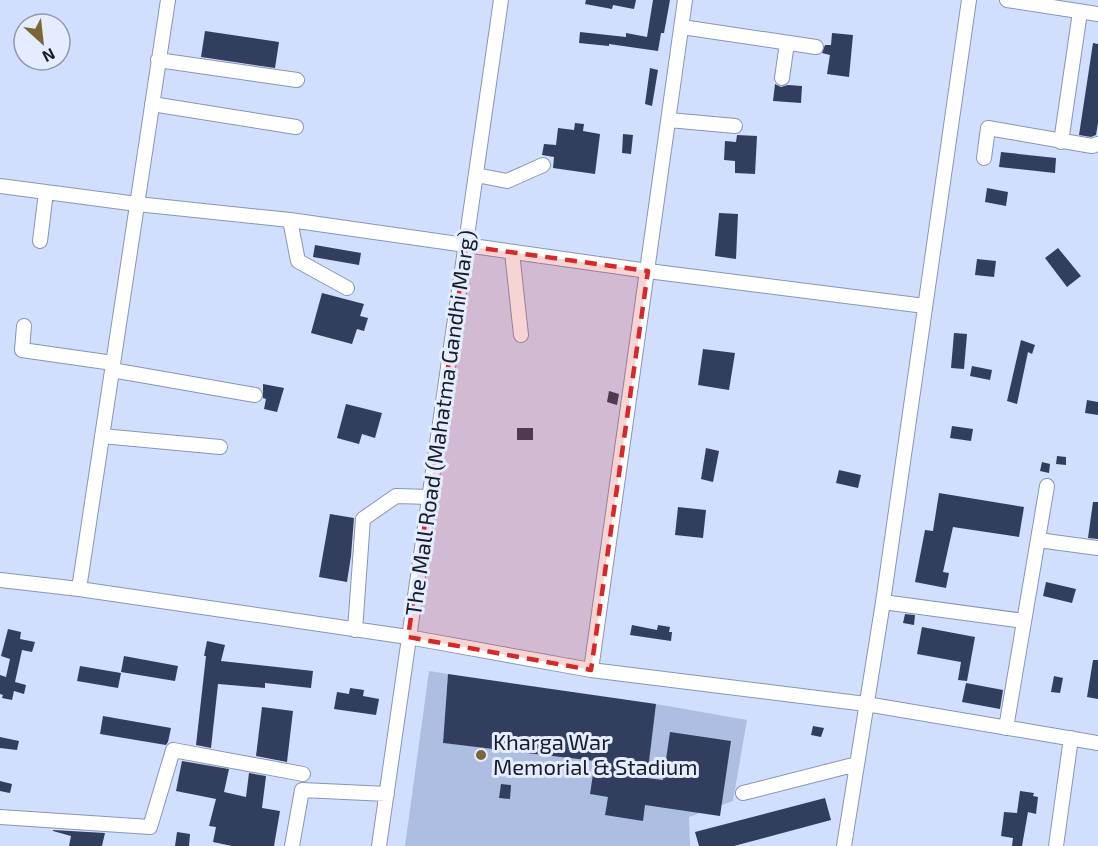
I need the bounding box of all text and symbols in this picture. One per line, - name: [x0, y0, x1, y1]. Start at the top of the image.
- north arrow: [12, 12, 72, 72]
- text: N: [40, 45, 59, 67]
- street label: The Mall Road (Mahatma Gandhi Marg): [399, 228, 479, 618]
- place label: Kharga War Memorial & Stadium: [493, 728, 698, 779]
- marker: Kharga War Memorial & Stadium: [474, 748, 488, 762]

